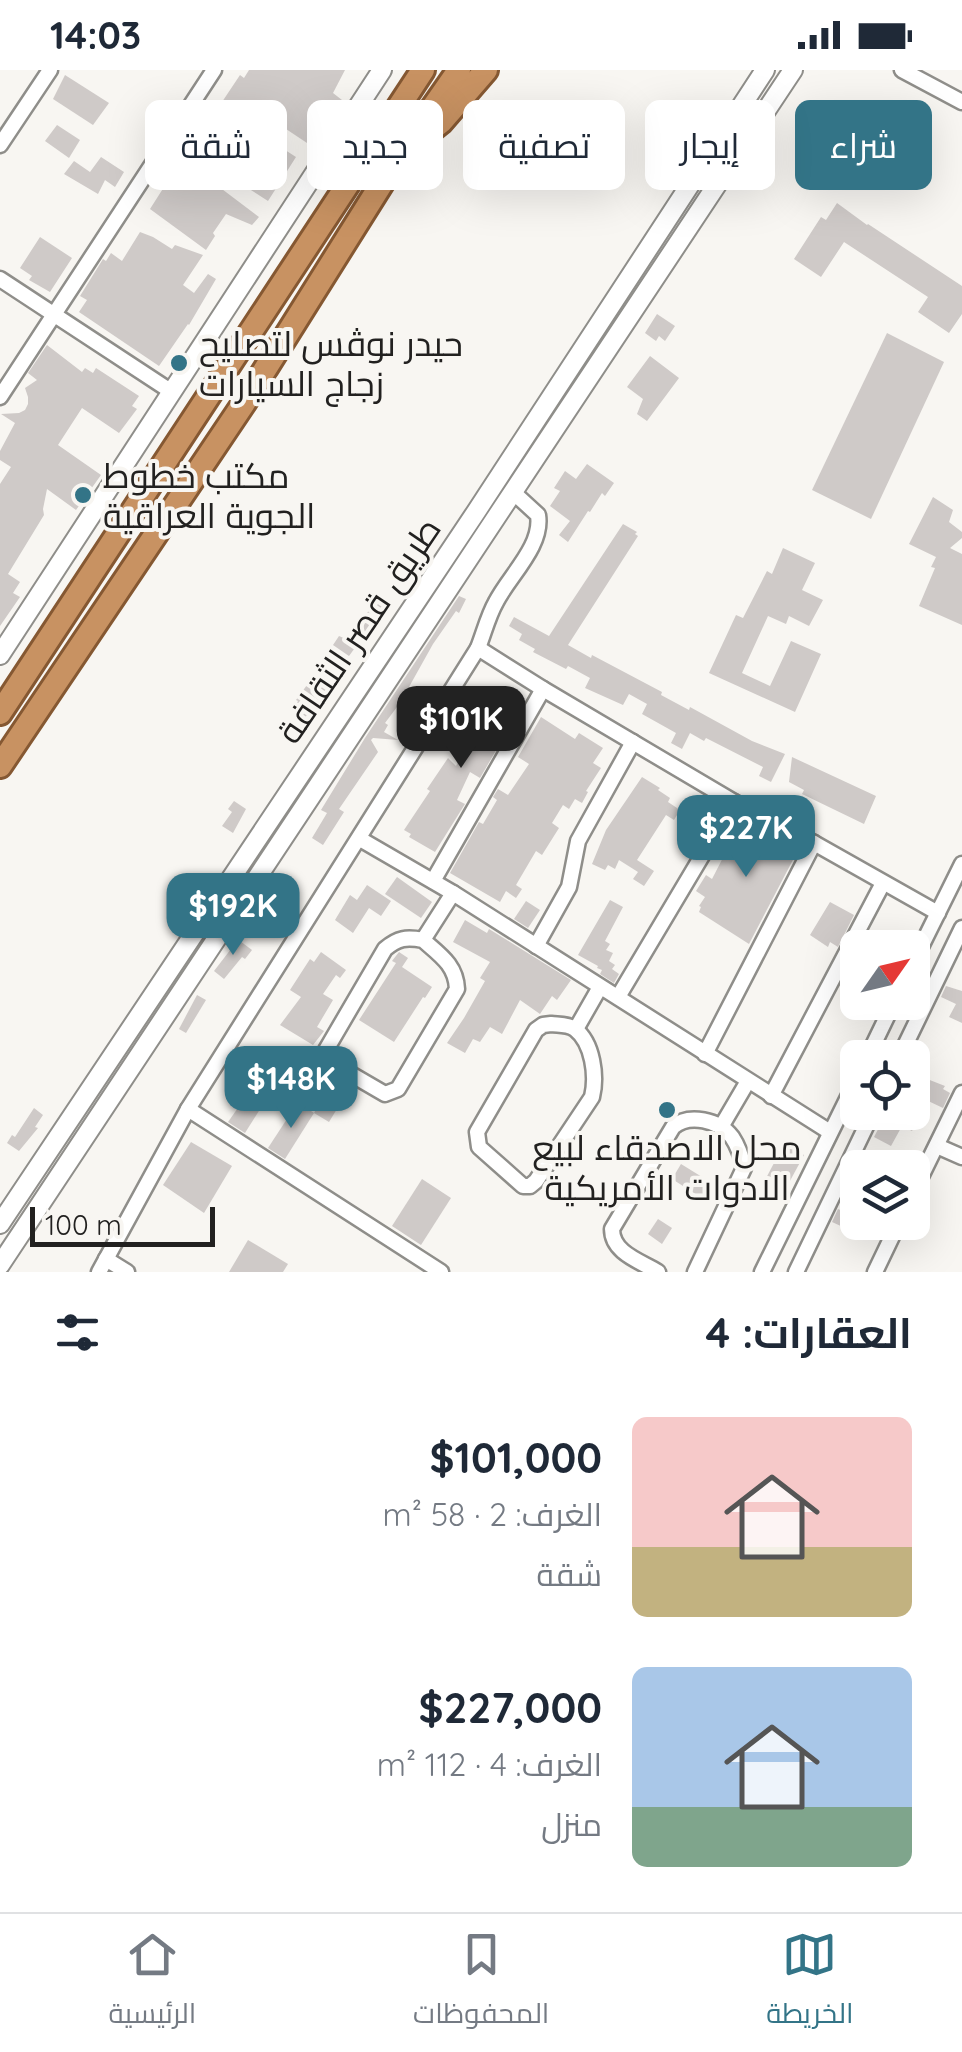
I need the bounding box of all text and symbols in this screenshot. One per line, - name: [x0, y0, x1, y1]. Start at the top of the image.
- text: 14:03: [50, 11, 141, 59]
- chip: شقة: [145, 100, 287, 190]
- chip: جديد: [307, 100, 443, 190]
- chip: تصفية: [463, 100, 625, 190]
- chip: إيجار: [645, 100, 775, 190]
- chip: شراء: [795, 100, 932, 190]
- place label: حيدر نوڤس لتصليح زجاج السيارات: [199, 321, 463, 407]
- marker: حيدر نوڤس لتصليح زجاج السيارات: [168, 352, 190, 374]
- place label: مكتب خطوط الجوية العراقية: [103, 453, 316, 537]
- marker: مكتب خطوط الجوية العراقية: [72, 484, 94, 506]
- street label: طريق قصر الثقافة: [266, 509, 451, 752]
- pin: $101K: [391, 686, 531, 771]
- text: $101K: [419, 698, 503, 738]
- pin: $227K: [676, 795, 816, 880]
- text: $227K: [699, 807, 793, 847]
- pin: $192K: [163, 873, 303, 958]
- text: $192K: [189, 885, 277, 925]
- north arrow: [840, 930, 930, 1020]
- map controls: [840, 930, 930, 1240]
- button: locate: [840, 1040, 930, 1130]
- pin: $148K: [221, 1046, 361, 1131]
- text: $148K: [247, 1058, 335, 1098]
- marker: محل الاصدقاء لبيع الادوات الأمريكية: [656, 1099, 678, 1121]
- place label: محل الاصدقاء لبيع الادوات الأمريكية: [532, 1125, 802, 1209]
- button: layers: [840, 1150, 930, 1240]
- scale bar: [30, 1202, 215, 1246]
- text: 100 m: [45, 1207, 122, 1242]
- icon: filters: [50, 1305, 105, 1360]
- text: العقارات: 4: [706, 1306, 912, 1359]
- text: $101,000: [430, 1431, 602, 1484]
- icon: home: [712, 1457, 832, 1577]
- text: الغرف: 2 · 58 m²: [383, 1494, 602, 1534]
- text: شقة: [537, 1554, 602, 1594]
- text: $227,000: [418, 1681, 602, 1734]
- icon: home: [712, 1707, 832, 1827]
- text: الغرف: 4 · 112 m²: [377, 1744, 602, 1784]
- text: منزل: [541, 1804, 602, 1844]
- tab: الرئيسية: [108, 1927, 196, 2039]
- tab: المحفوظات: [413, 1927, 549, 2039]
- tab: الخريطة: [766, 1927, 854, 2039]

